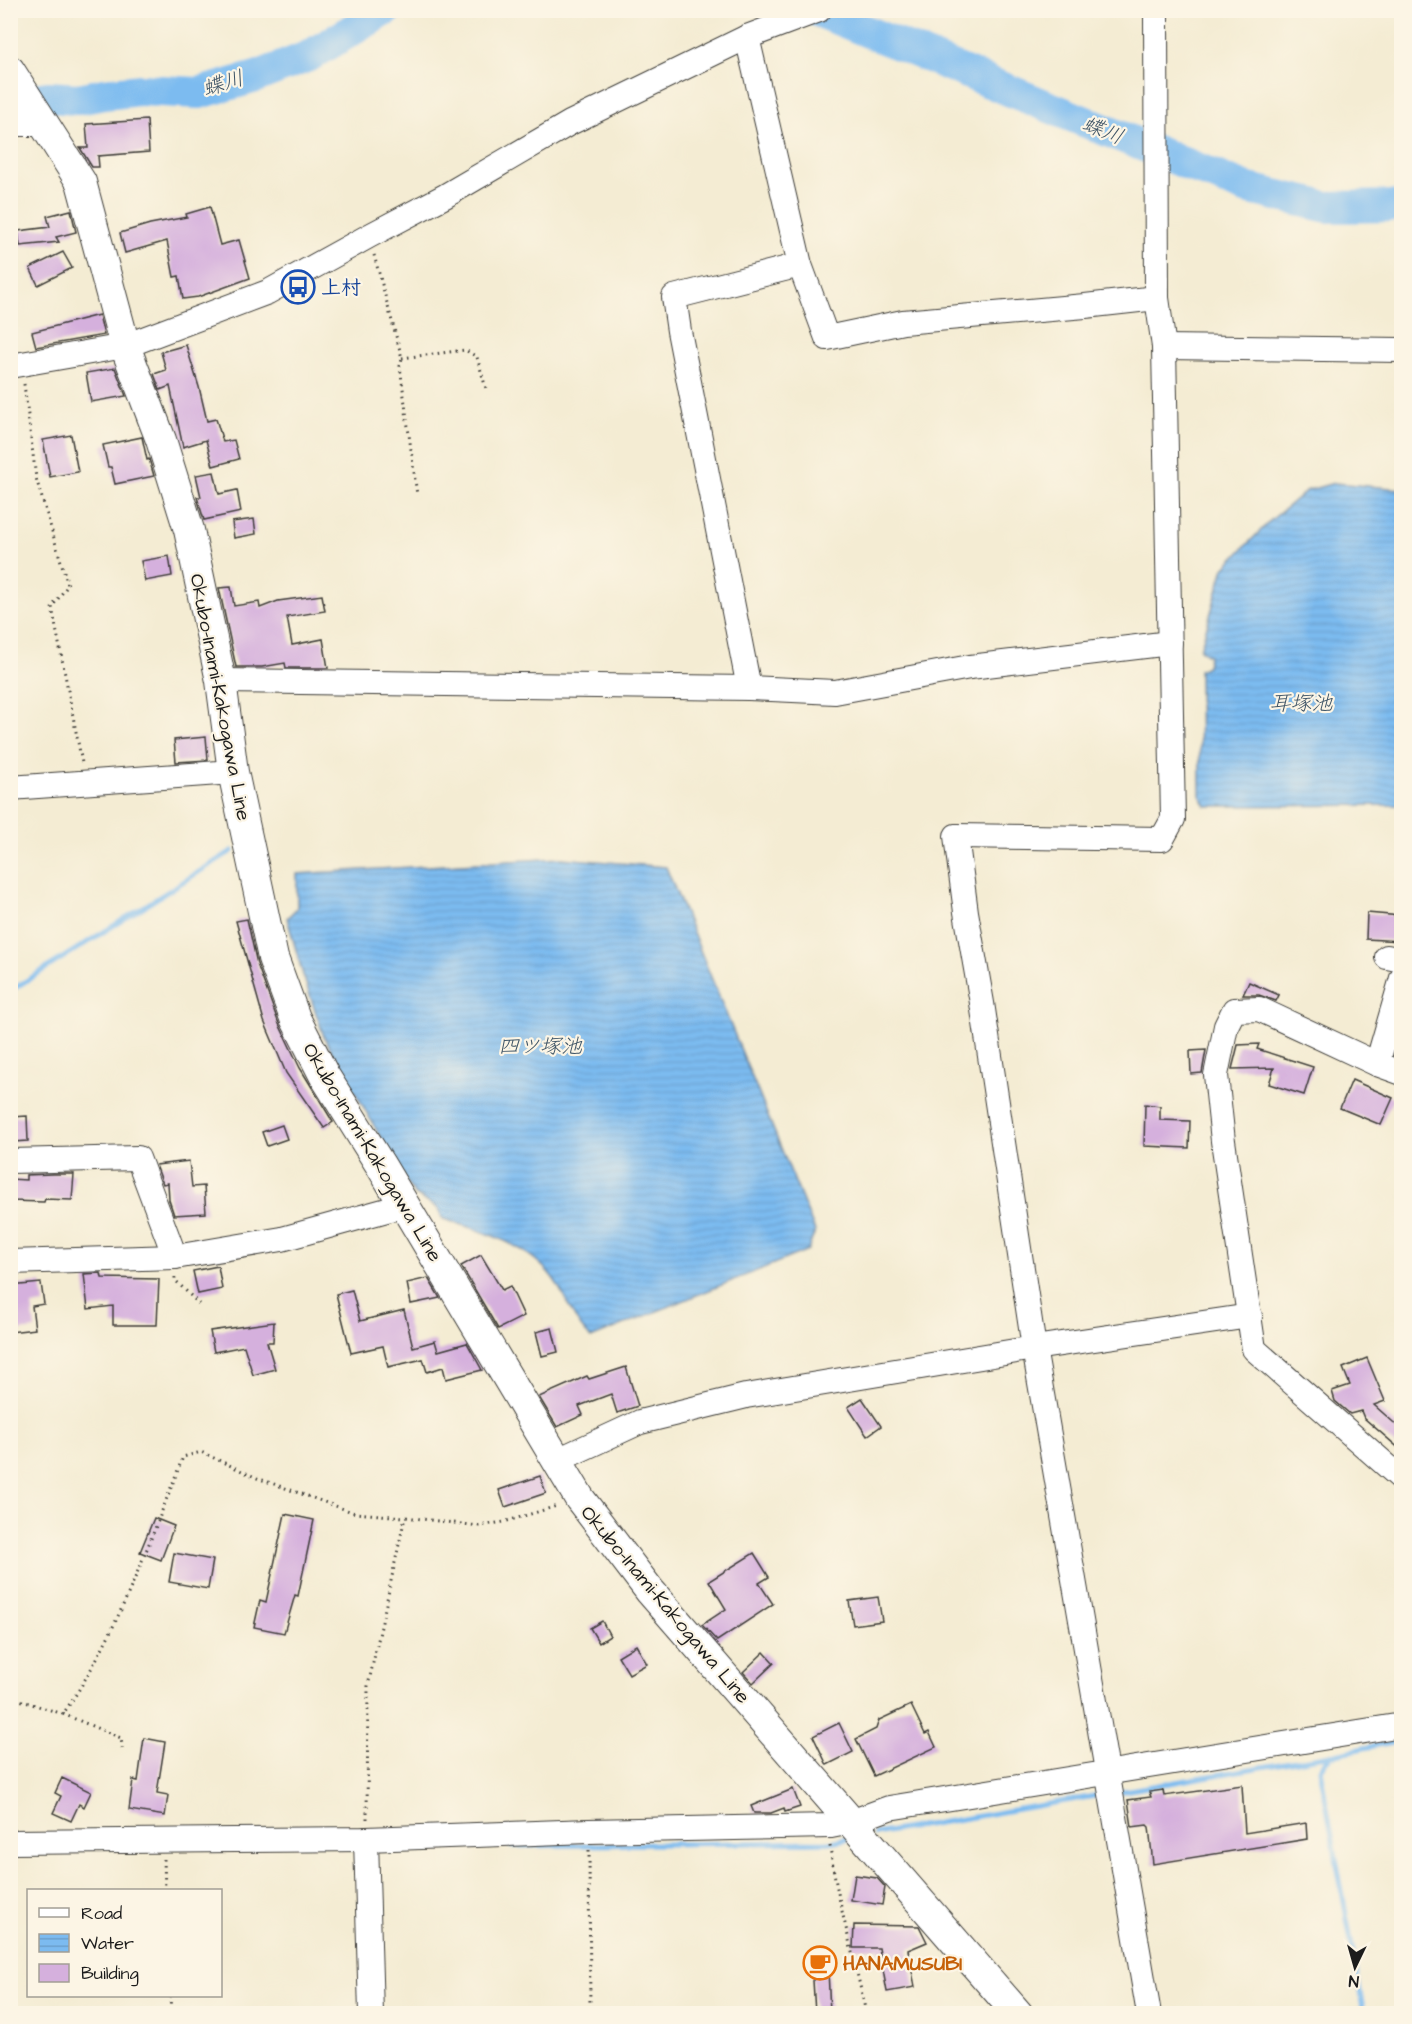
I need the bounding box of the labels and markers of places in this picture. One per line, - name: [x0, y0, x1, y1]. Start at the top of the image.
- bus stop icon: 上村: [280, 269, 316, 305]
- place label: 上村: [321, 274, 361, 302]
- cafe icon: HANAMUSUBI: [802, 1945, 838, 1981]
- place label: HANAMUSUBI: [843, 1950, 962, 1978]

